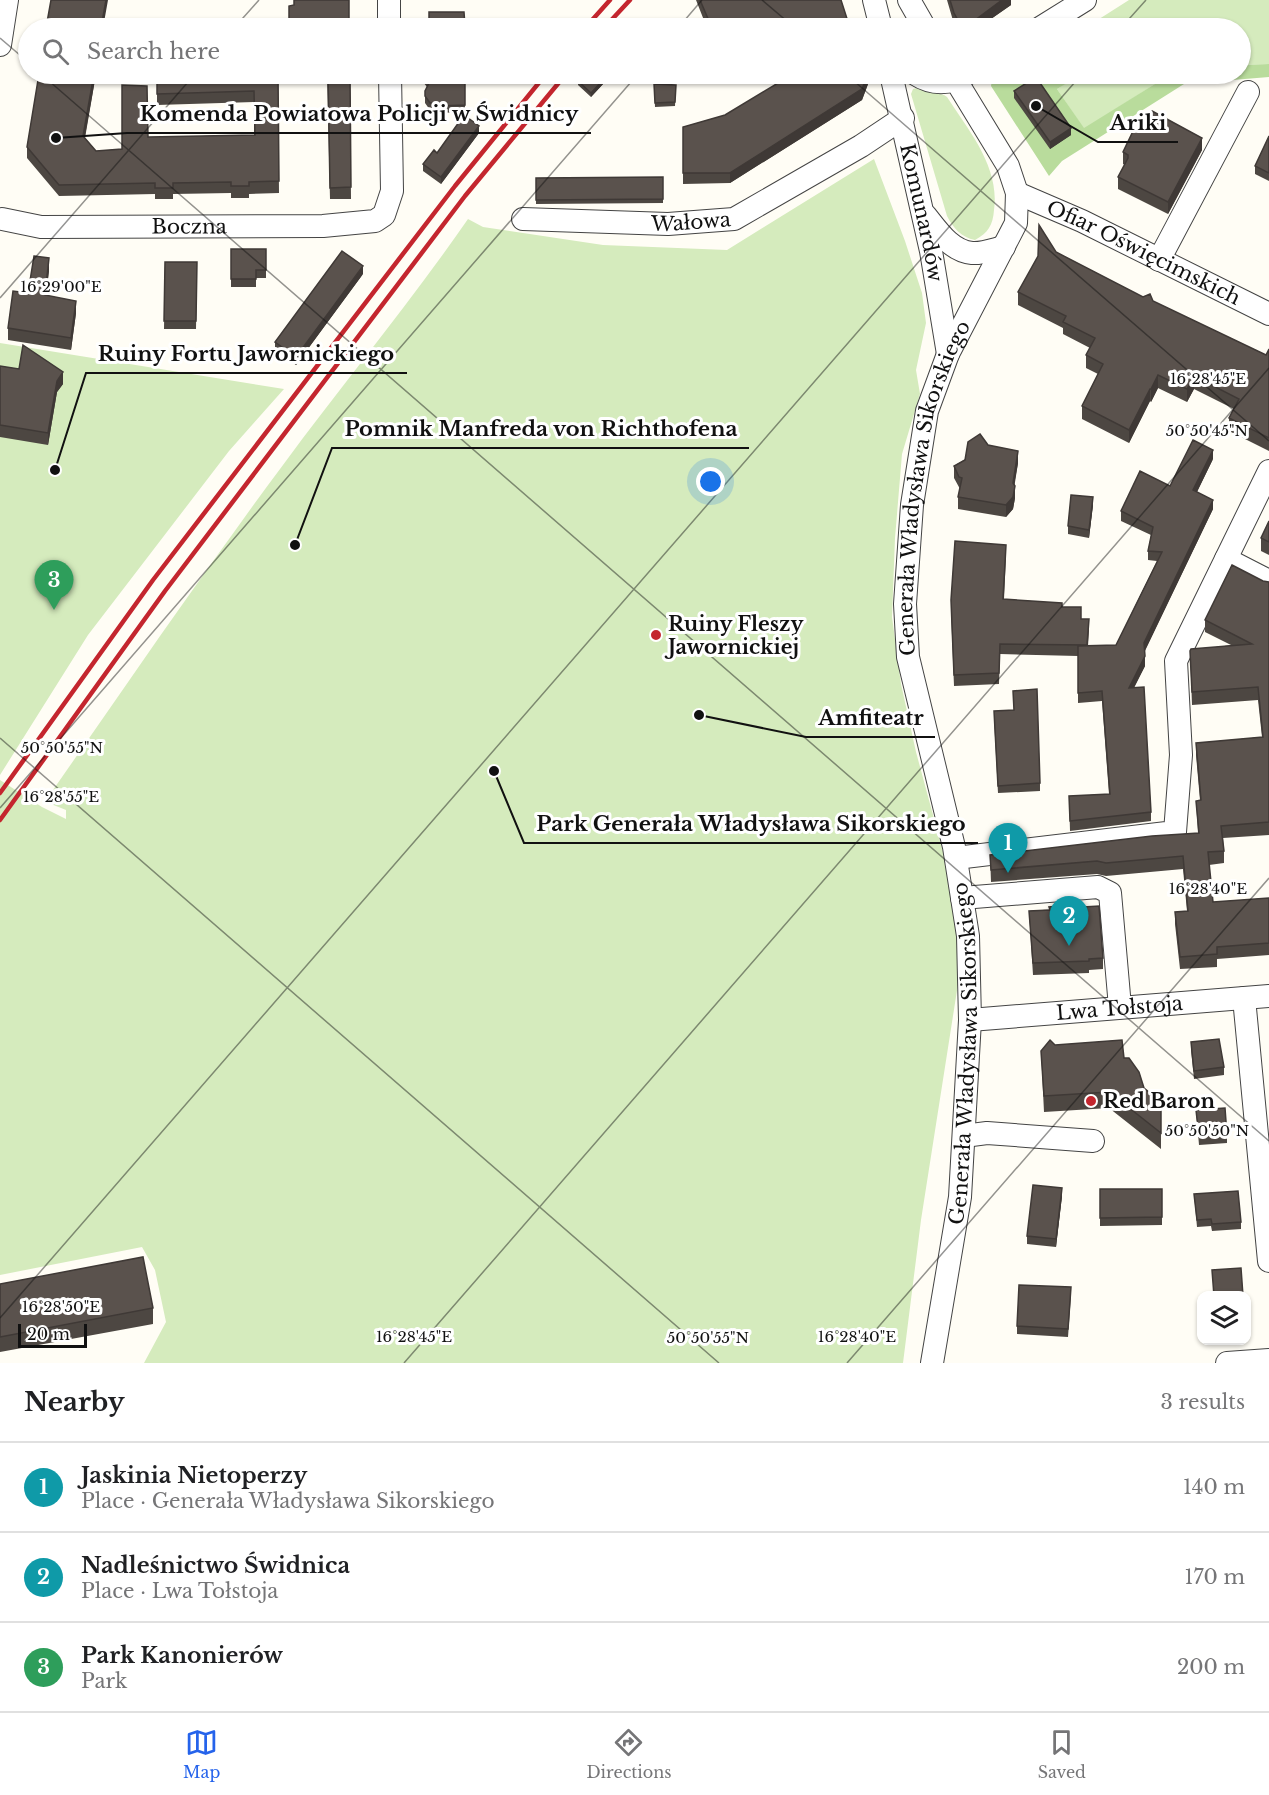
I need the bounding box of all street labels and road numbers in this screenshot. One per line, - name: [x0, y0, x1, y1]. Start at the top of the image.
- street label: Komunardów: [895, 141, 948, 283]
- street label: Ofiar Oświęcimskich: [1043, 195, 1245, 310]
- street label: Wałowa: [649, 207, 733, 236]
- street label: Boczna: [152, 214, 228, 239]
- street label: Generała Władysława Sikorskiego: [893, 316, 975, 656]
- street label: Generała Władysława Sikorskiego: [944, 881, 982, 1226]
- street label: Lwa Tołstoja: [1055, 991, 1185, 1025]

